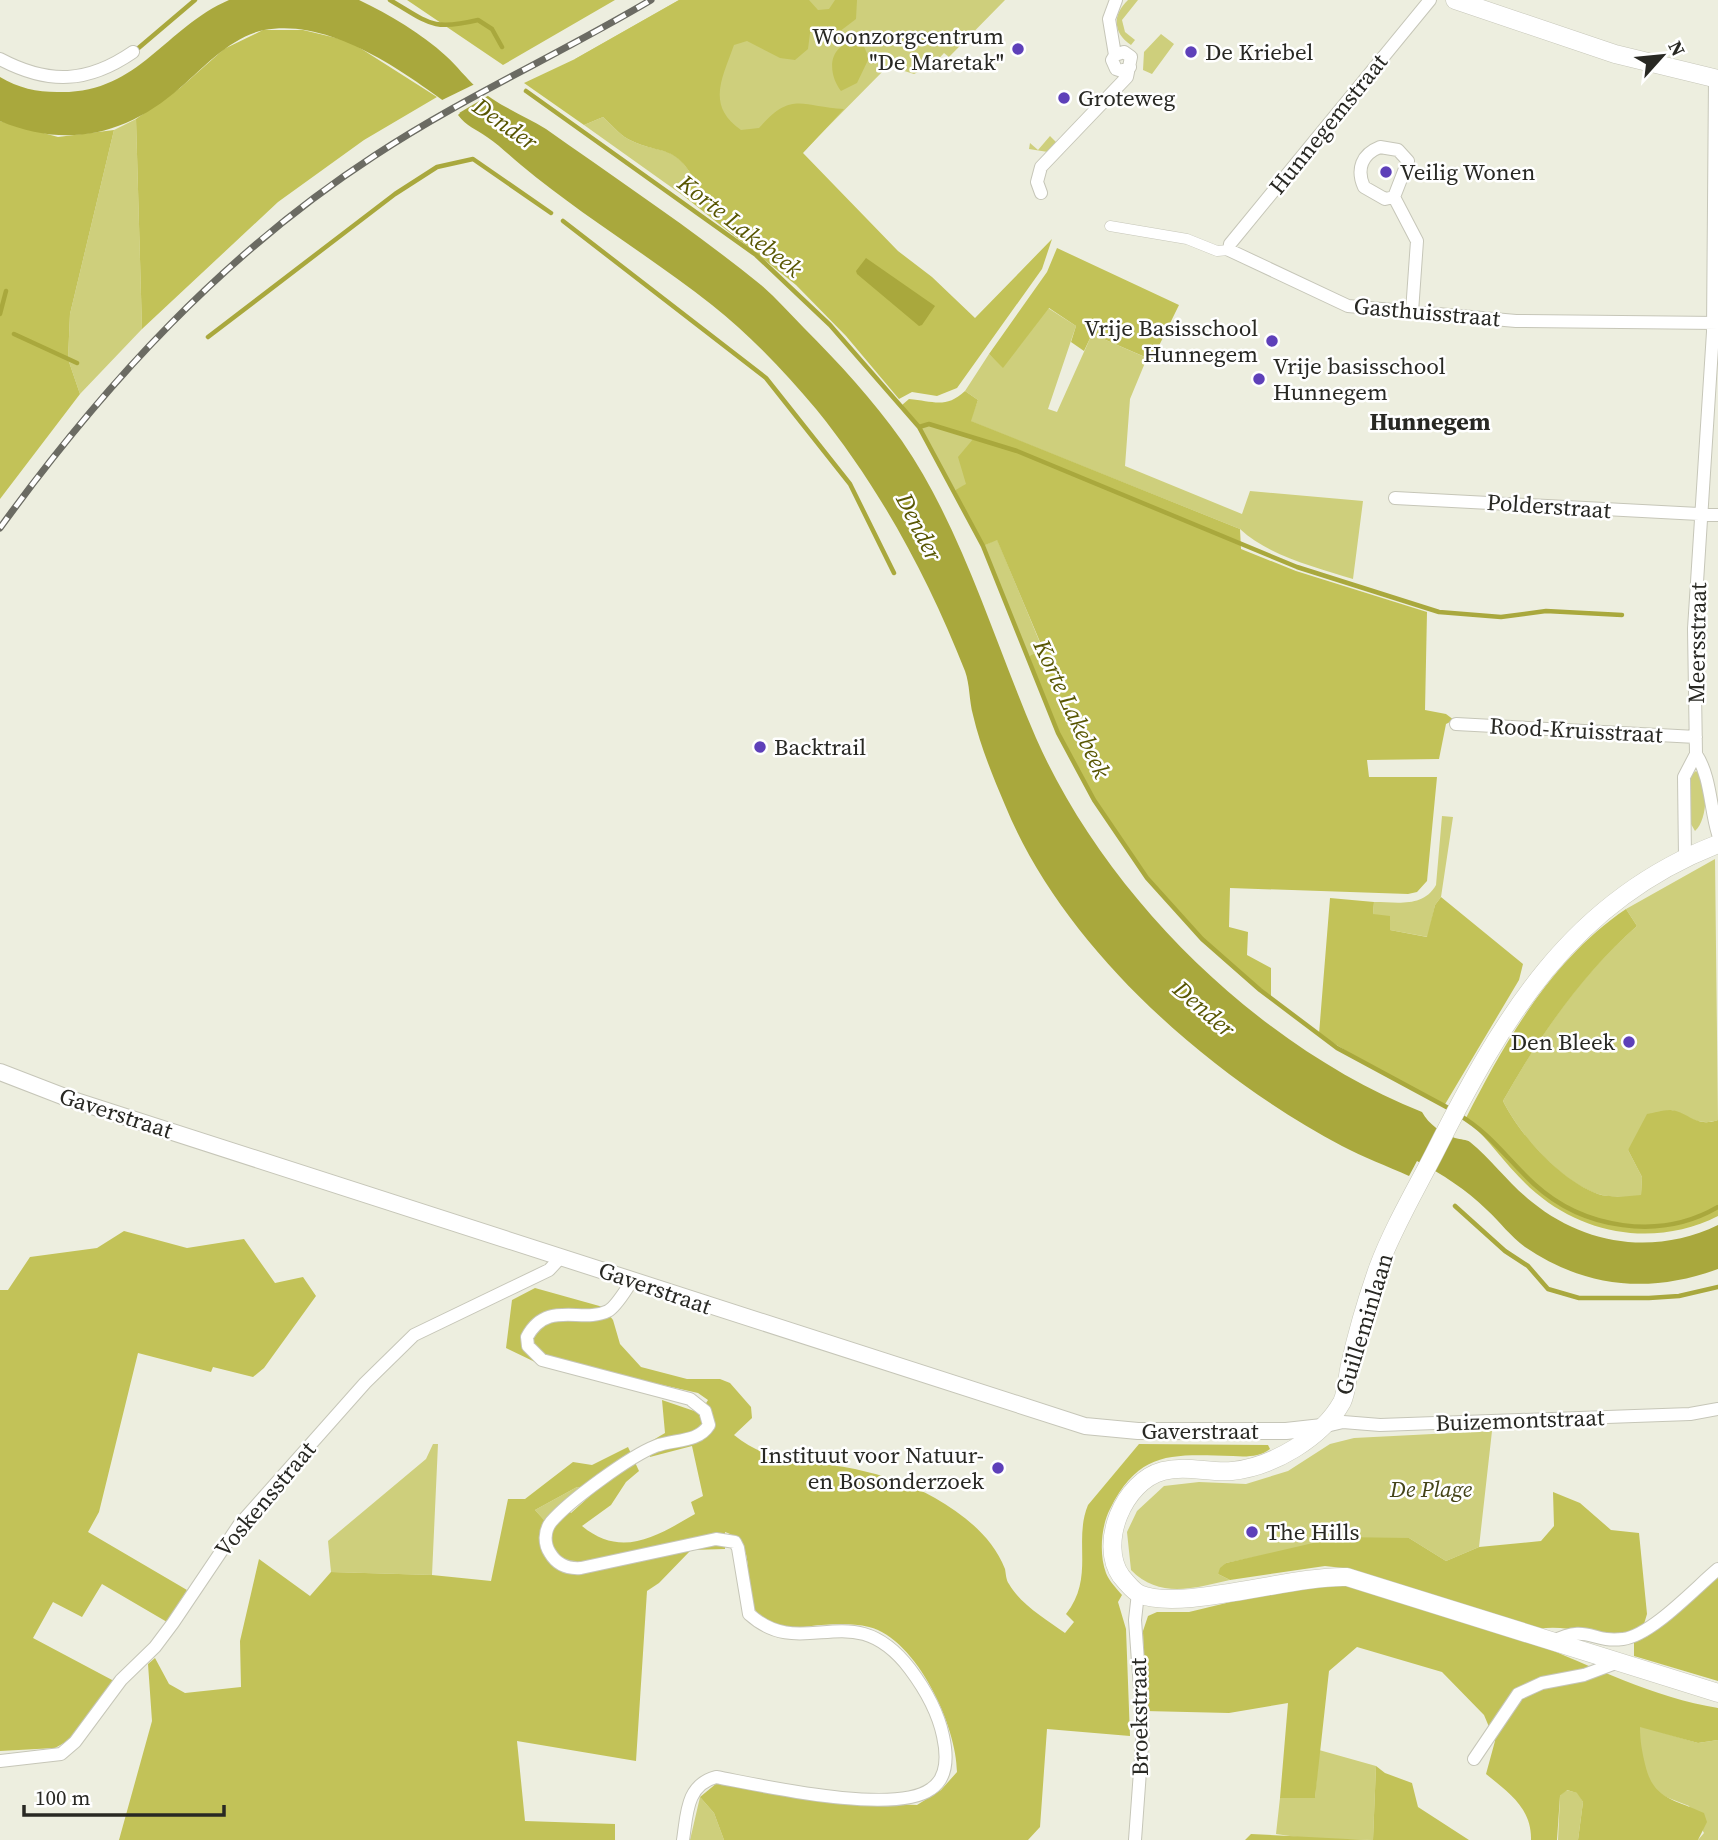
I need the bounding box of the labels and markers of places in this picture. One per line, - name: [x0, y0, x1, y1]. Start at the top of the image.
- place label: Woonzorgcentrum "De Maretak": [812, 20, 1004, 78]
- place label: De Kriebel: [1205, 36, 1314, 68]
- marker: Woonzorgcentrum "De Maretak": [1010, 41, 1026, 57]
- marker: De Kriebel: [1183, 44, 1199, 60]
- place label: Groteweg: [1078, 82, 1175, 114]
- marker: Groteweg: [1056, 90, 1072, 106]
- place label: Veilig Wonen: [1400, 156, 1536, 188]
- marker: Veilig Wonen: [1378, 164, 1394, 180]
- place label: Vrije Basisschool Hunnegem: [1084, 312, 1258, 370]
- marker: Vrije Basisschool Hunnegem: [1264, 333, 1280, 349]
- place label: Vrije basisschool Hunnegem: [1273, 350, 1446, 408]
- marker: Vrije basisschool Hunnegem: [1251, 371, 1267, 387]
- place label: Backtrail: [774, 731, 866, 763]
- marker: Backtrail: [752, 739, 768, 755]
- place label: Den Bleek: [1511, 1026, 1615, 1058]
- marker: Den Bleek: [1621, 1034, 1637, 1050]
- place label: Instituut voor Natuur- en Bosonderzoek: [760, 1439, 984, 1497]
- marker: Instituut voor Natuur- en Bosonderzoek: [990, 1460, 1006, 1476]
- place label: The Hills: [1266, 1516, 1359, 1548]
- marker: The Hills: [1244, 1524, 1260, 1540]

